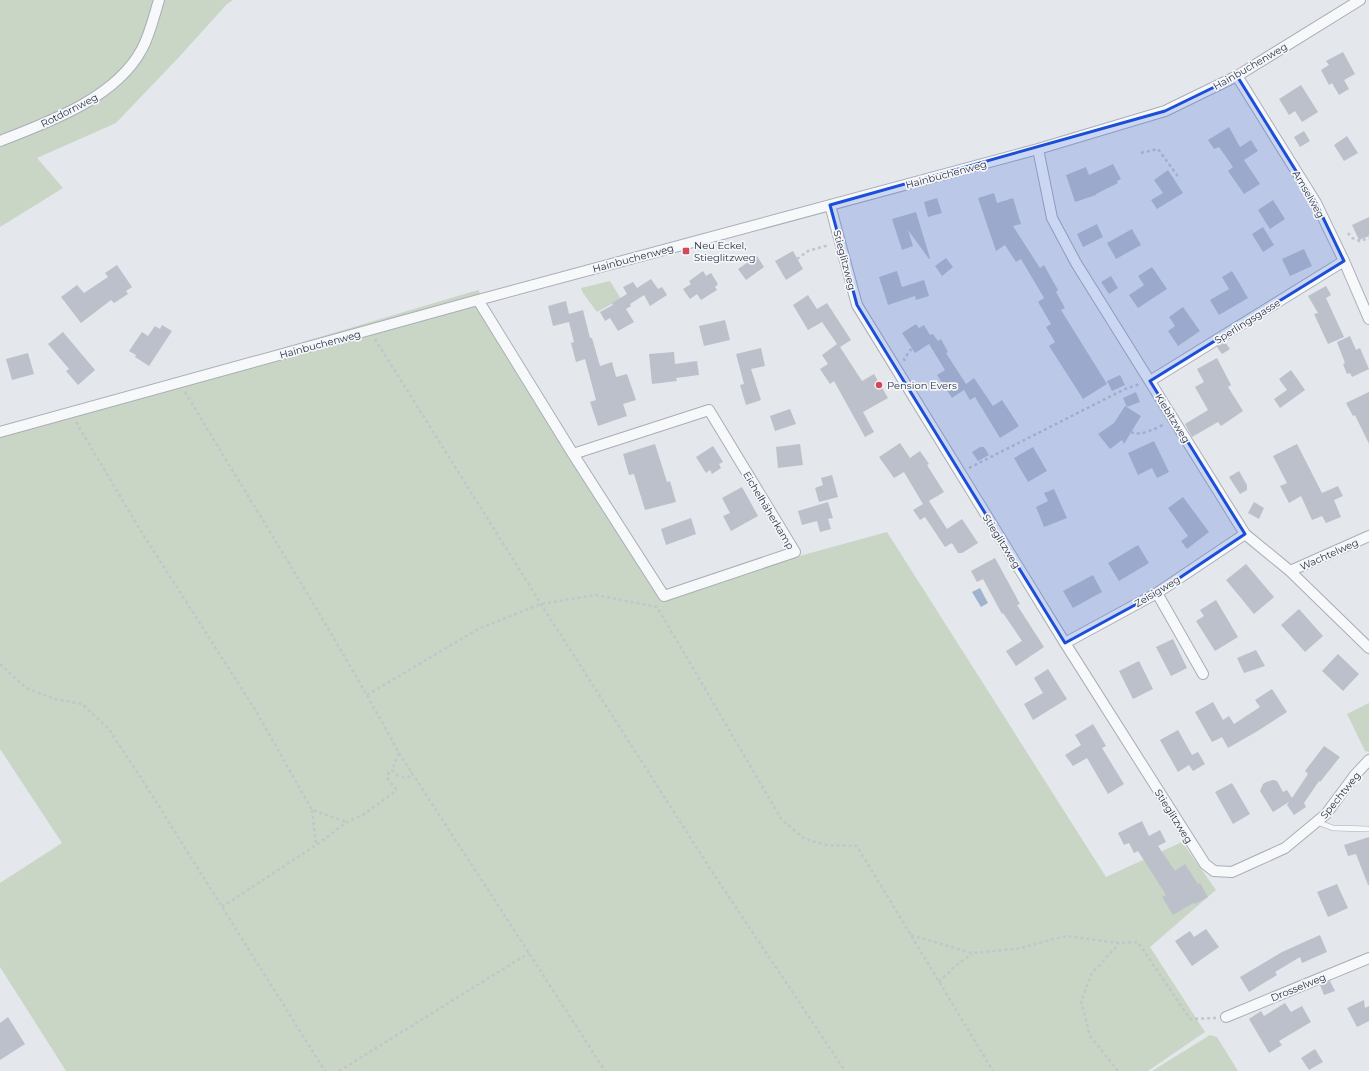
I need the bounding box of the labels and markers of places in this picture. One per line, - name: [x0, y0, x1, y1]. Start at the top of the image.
- place label: Neu Eckel, Stieglitzweg: [694, 239, 756, 264]
- marker: Neu Eckel, Stieglitzweg: [681, 246, 691, 256]
- place label: Pension Evers: [887, 379, 957, 392]
- marker: Pension Evers: [874, 380, 884, 390]

